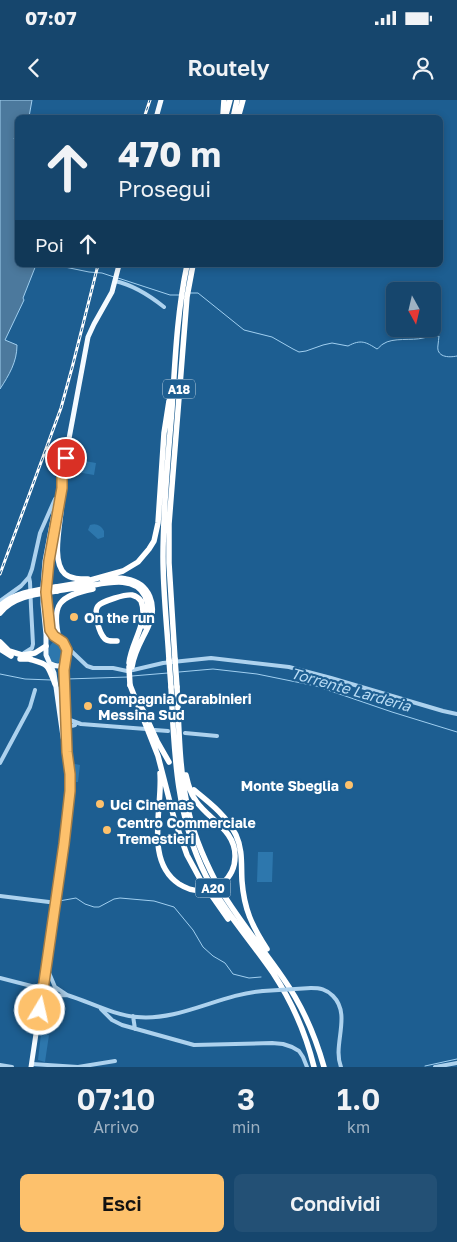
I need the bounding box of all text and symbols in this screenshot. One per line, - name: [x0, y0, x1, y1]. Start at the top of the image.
- text: 07:07: [25, 6, 77, 29]
- icon: back: [20, 54, 48, 82]
- text: Routely: [187, 54, 270, 81]
- icon: person: [409, 54, 437, 82]
- text: 470 m: [118, 133, 221, 175]
- icon: ahead: [35, 135, 100, 200]
- text: Prosegui: [118, 175, 211, 202]
- icon: ahead: [74, 230, 102, 258]
- text: Poi: [35, 233, 64, 256]
- north arrow: [386, 282, 441, 338]
- map controls: [386, 282, 441, 337]
- road number: A18: [163, 380, 195, 398]
- pin: [45, 437, 87, 479]
- icon: arrive: [52, 444, 80, 472]
- place label: On the run: [84, 609, 155, 626]
- marker: On the run: [68, 611, 80, 623]
- water label: Torrente Larderia: [289, 663, 414, 715]
- place label: Compagnia Carabinieri Messina Sud: [98, 690, 252, 723]
- marker: Compagnia Carabinieri Messina Sud: [82, 700, 94, 712]
- place label: Monte Sbeglia: [241, 777, 339, 794]
- marker: Monte Sbeglia: [343, 779, 355, 791]
- place label: Uci Cinemas: [110, 796, 194, 813]
- marker: Uci Cinemas: [94, 798, 106, 810]
- place label: Centro Commerciale Tremestieri: [117, 814, 256, 847]
- marker: Centro Commerciale Tremestieri: [101, 824, 113, 836]
- road number: A20: [196, 878, 230, 898]
- position arrow: [13, 983, 65, 1035]
- text: 07:10: [77, 1081, 156, 1117]
- text: 3: [237, 1081, 255, 1117]
- text: 1.0: [337, 1081, 380, 1117]
- text: Arrivo: [93, 1117, 139, 1137]
- text: min: [232, 1117, 260, 1137]
- text: km: [347, 1117, 370, 1137]
- button: Esci: [20, 1174, 224, 1232]
- button: Condividi: [234, 1174, 437, 1232]

